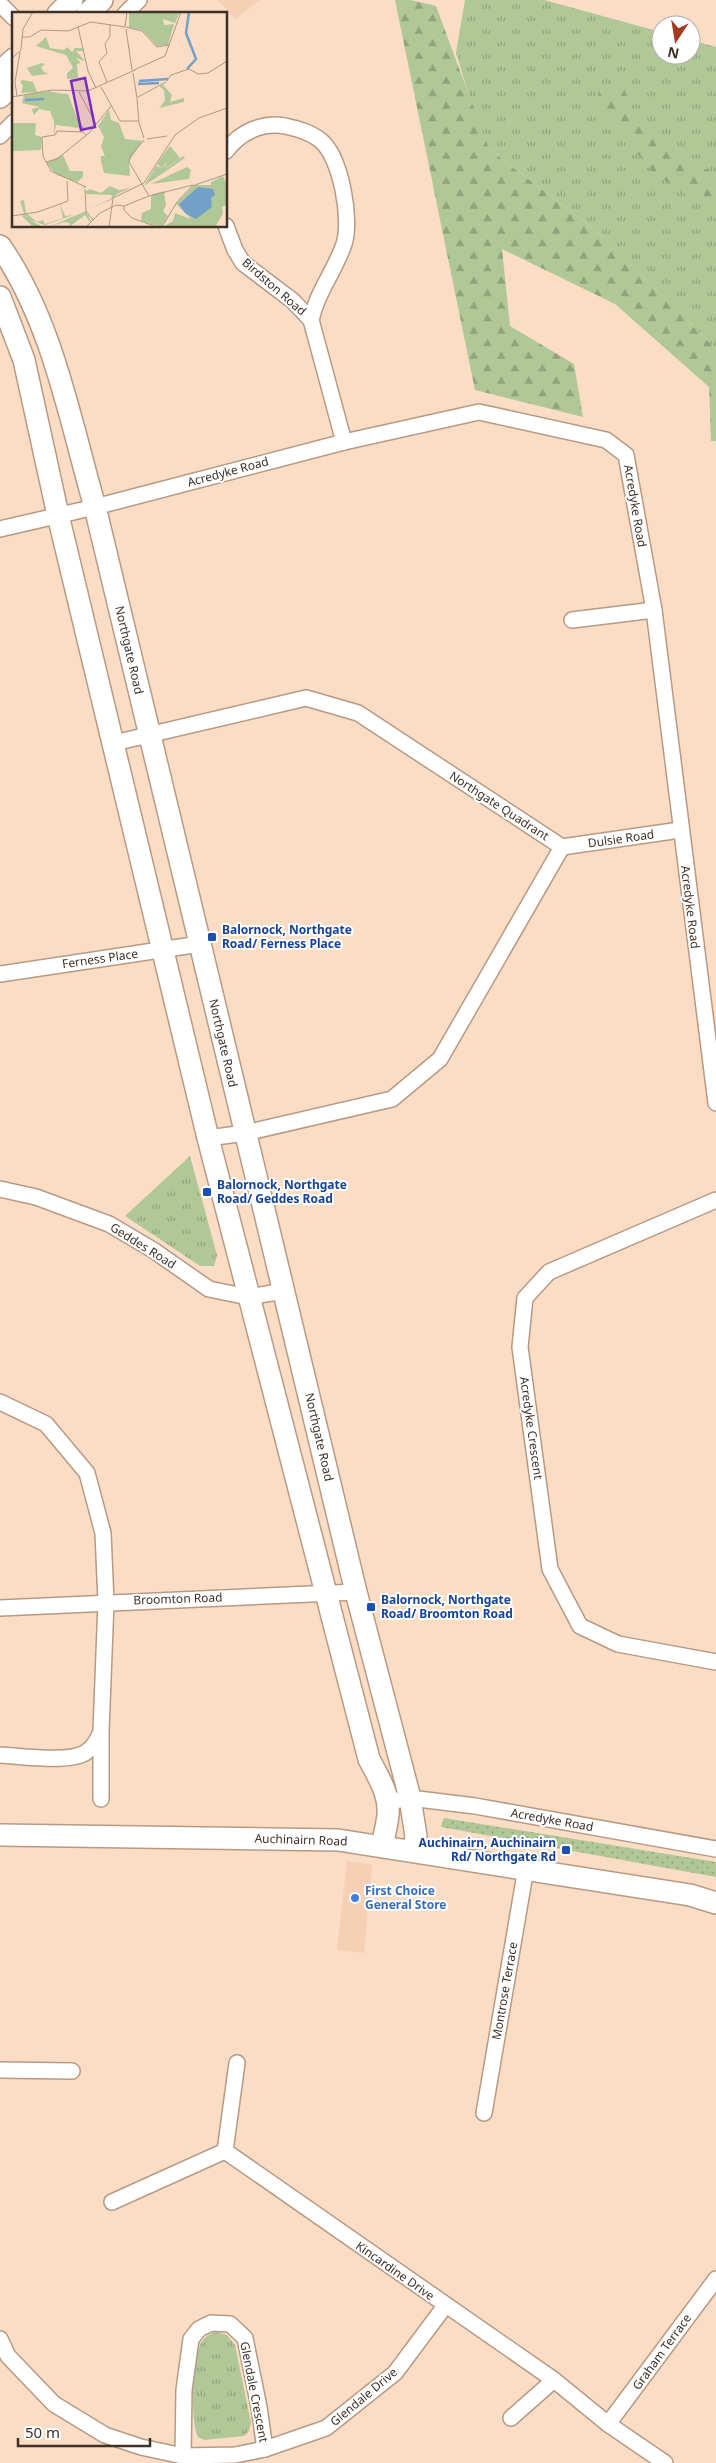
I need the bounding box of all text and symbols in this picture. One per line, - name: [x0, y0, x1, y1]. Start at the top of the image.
- inset map: [12, 12, 228, 228]
- north arrow: [651, 15, 701, 65]
- text: N: [666, 43, 681, 64]
- street label: Birdston Road: [239, 254, 310, 319]
- street label: Acredyke Road: [185, 452, 270, 491]
- street label: Acredyke Road: [620, 463, 651, 549]
- street label: Northgate Road: [111, 604, 148, 696]
- street label: Northgate Quadrant: [446, 767, 553, 845]
- street label: Dulsie Road: [587, 825, 655, 852]
- street label: Acredyke Road: [677, 864, 704, 949]
- place label: Balornock, Northgate Road/ Ferness Place: [222, 921, 352, 952]
- marker: Balornock, Northgate Road/ Ferness Place: [206, 931, 218, 943]
- street label: Ferness Place: [61, 945, 139, 972]
- street label: Northgate Road: [205, 997, 242, 1089]
- place label: Balornock, Northgate Road/ Geddes Road: [217, 1176, 347, 1207]
- marker: Balornock, Northgate Road/ Geddes Road: [201, 1186, 213, 1198]
- street label: Geddes Road: [107, 1219, 179, 1273]
- street label: Acredyke Crescent: [516, 1375, 547, 1481]
- street label: Northgate Road: [301, 1391, 338, 1483]
- street label: Broomton Road: [133, 1588, 223, 1609]
- place label: Balornock, Northgate Road/ Broomton Road: [381, 1591, 513, 1622]
- marker: Balornock, Northgate Road/ Broomton Road: [365, 1601, 377, 1613]
- street label: Acredyke Road: [509, 1804, 595, 1835]
- street label: Auchinairn Road: [254, 1829, 348, 1850]
- place label: Auchinairn, Auchinairn Rd/ Northgate Rd: [419, 1834, 556, 1865]
- marker: Auchinairn, Auchinairn Rd/ Northgate Rd: [560, 1844, 572, 1856]
- place label: First Choice General Store: [365, 1882, 446, 1913]
- marker: First Choice General Store: [349, 1892, 361, 1904]
- street label: Montrose Terrace: [488, 1940, 522, 2041]
- street label: Kincardine Drive: [352, 2237, 438, 2304]
- street label: Graham Terrace: [628, 2310, 695, 2393]
- street label: Glendale Crescent: [236, 2340, 273, 2444]
- street label: Glendale Drive: [327, 2363, 401, 2430]
- scale bar: [18, 2416, 150, 2448]
- text: 50 m: [25, 2422, 60, 2442]

